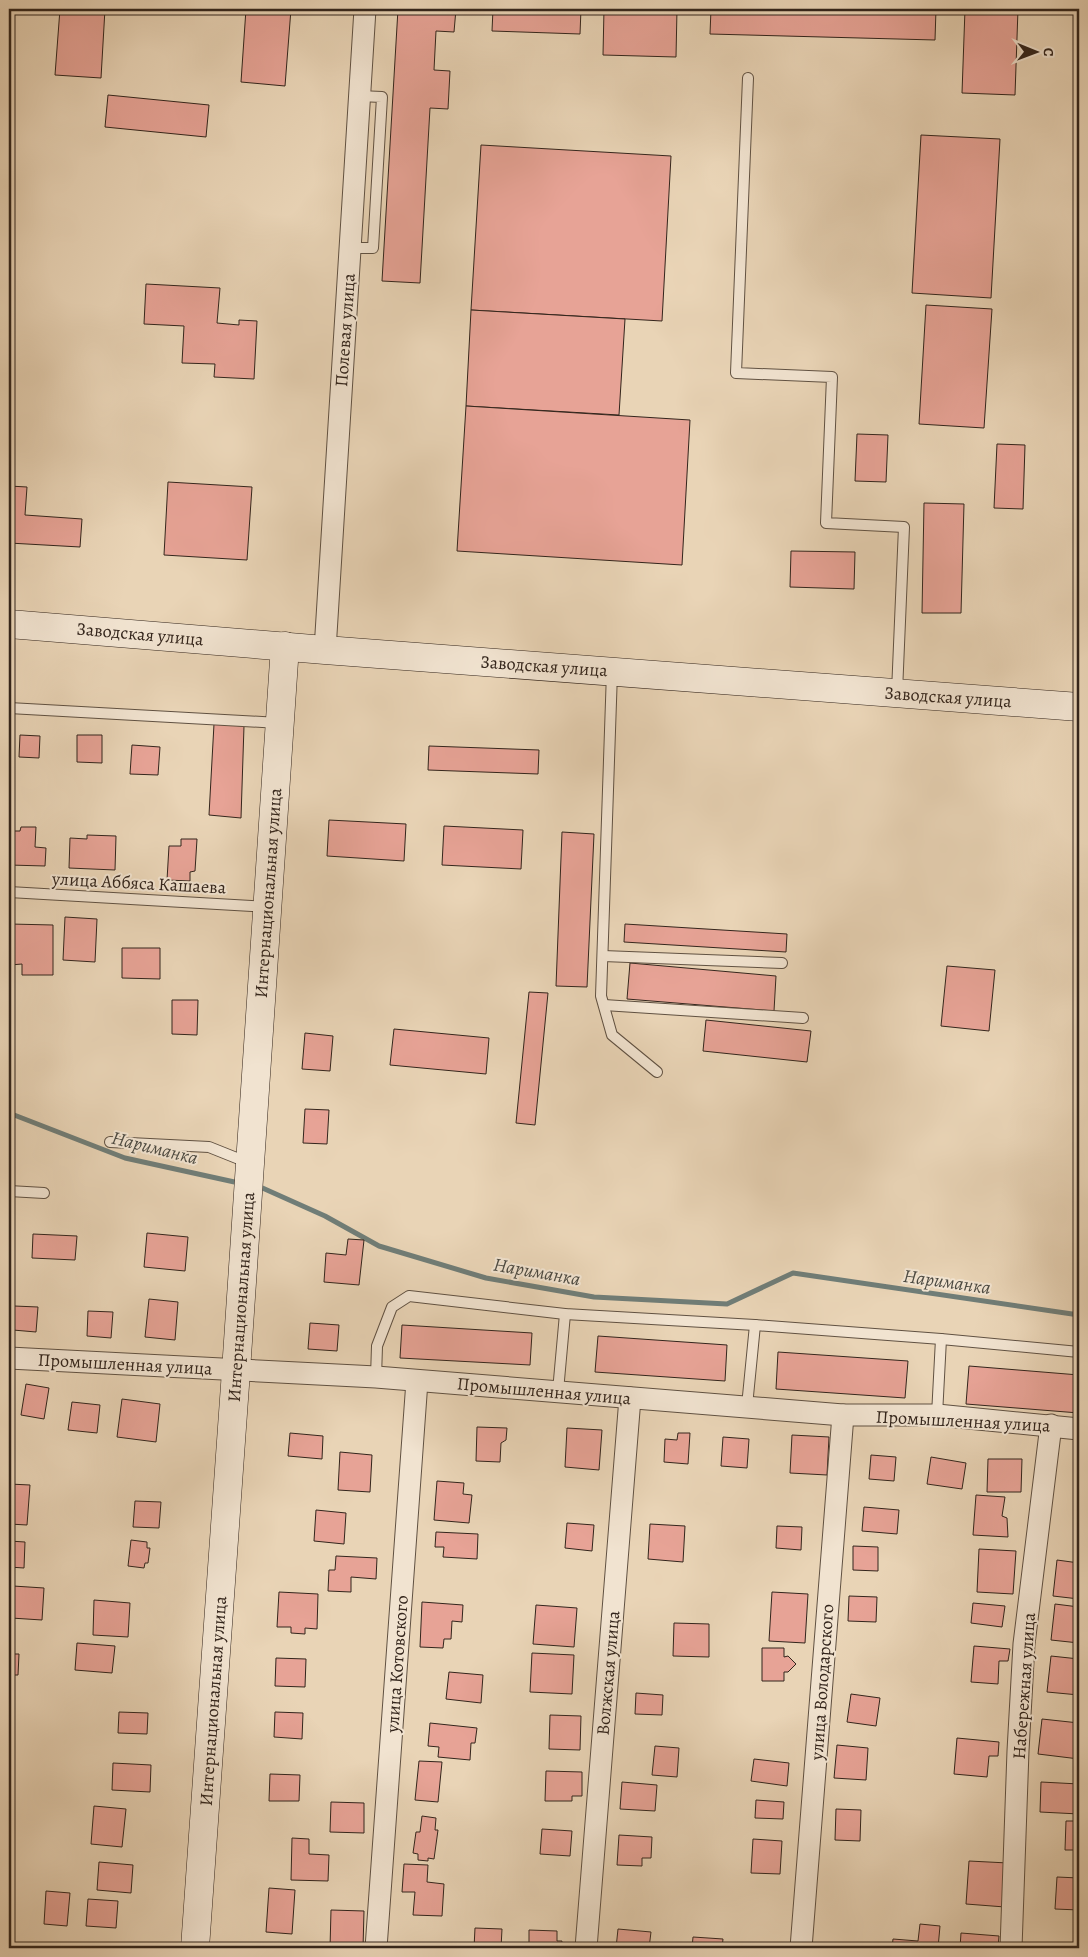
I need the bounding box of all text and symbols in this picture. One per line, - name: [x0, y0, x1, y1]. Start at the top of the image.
- north arrow: [1010, 28, 1060, 78]
- text: С: [1039, 48, 1058, 57]
- street label: Полевая улица: [329, 272, 361, 388]
- street label: Заводская улица: [75, 616, 205, 652]
- street label: Заводская улица: [480, 650, 609, 682]
- street label: Заводская улица: [884, 681, 1013, 713]
- street label: Интернациональная улица: [249, 786, 287, 999]
- street label: улица Аббяса Кашаева: [50, 866, 227, 900]
- water label: Нариманка: [109, 1125, 201, 1171]
- street label: Интернациональная улица: [222, 1190, 260, 1403]
- water label: Нариманка: [491, 1252, 583, 1292]
- water label: Нариманка: [901, 1263, 992, 1301]
- street label: Промышленная улица: [37, 1347, 214, 1381]
- street label: Промышленная улица: [456, 1371, 633, 1411]
- street label: Промышленная улица: [875, 1404, 1052, 1438]
- street label: Интернациональная улица: [194, 1594, 232, 1807]
- street label: улица Котовского: [380, 1594, 414, 1735]
- street label: улица Володарского: [805, 1603, 839, 1762]
- street label: Волжская улица: [591, 1609, 625, 1736]
- street label: Набережная улица: [1007, 1611, 1041, 1760]

